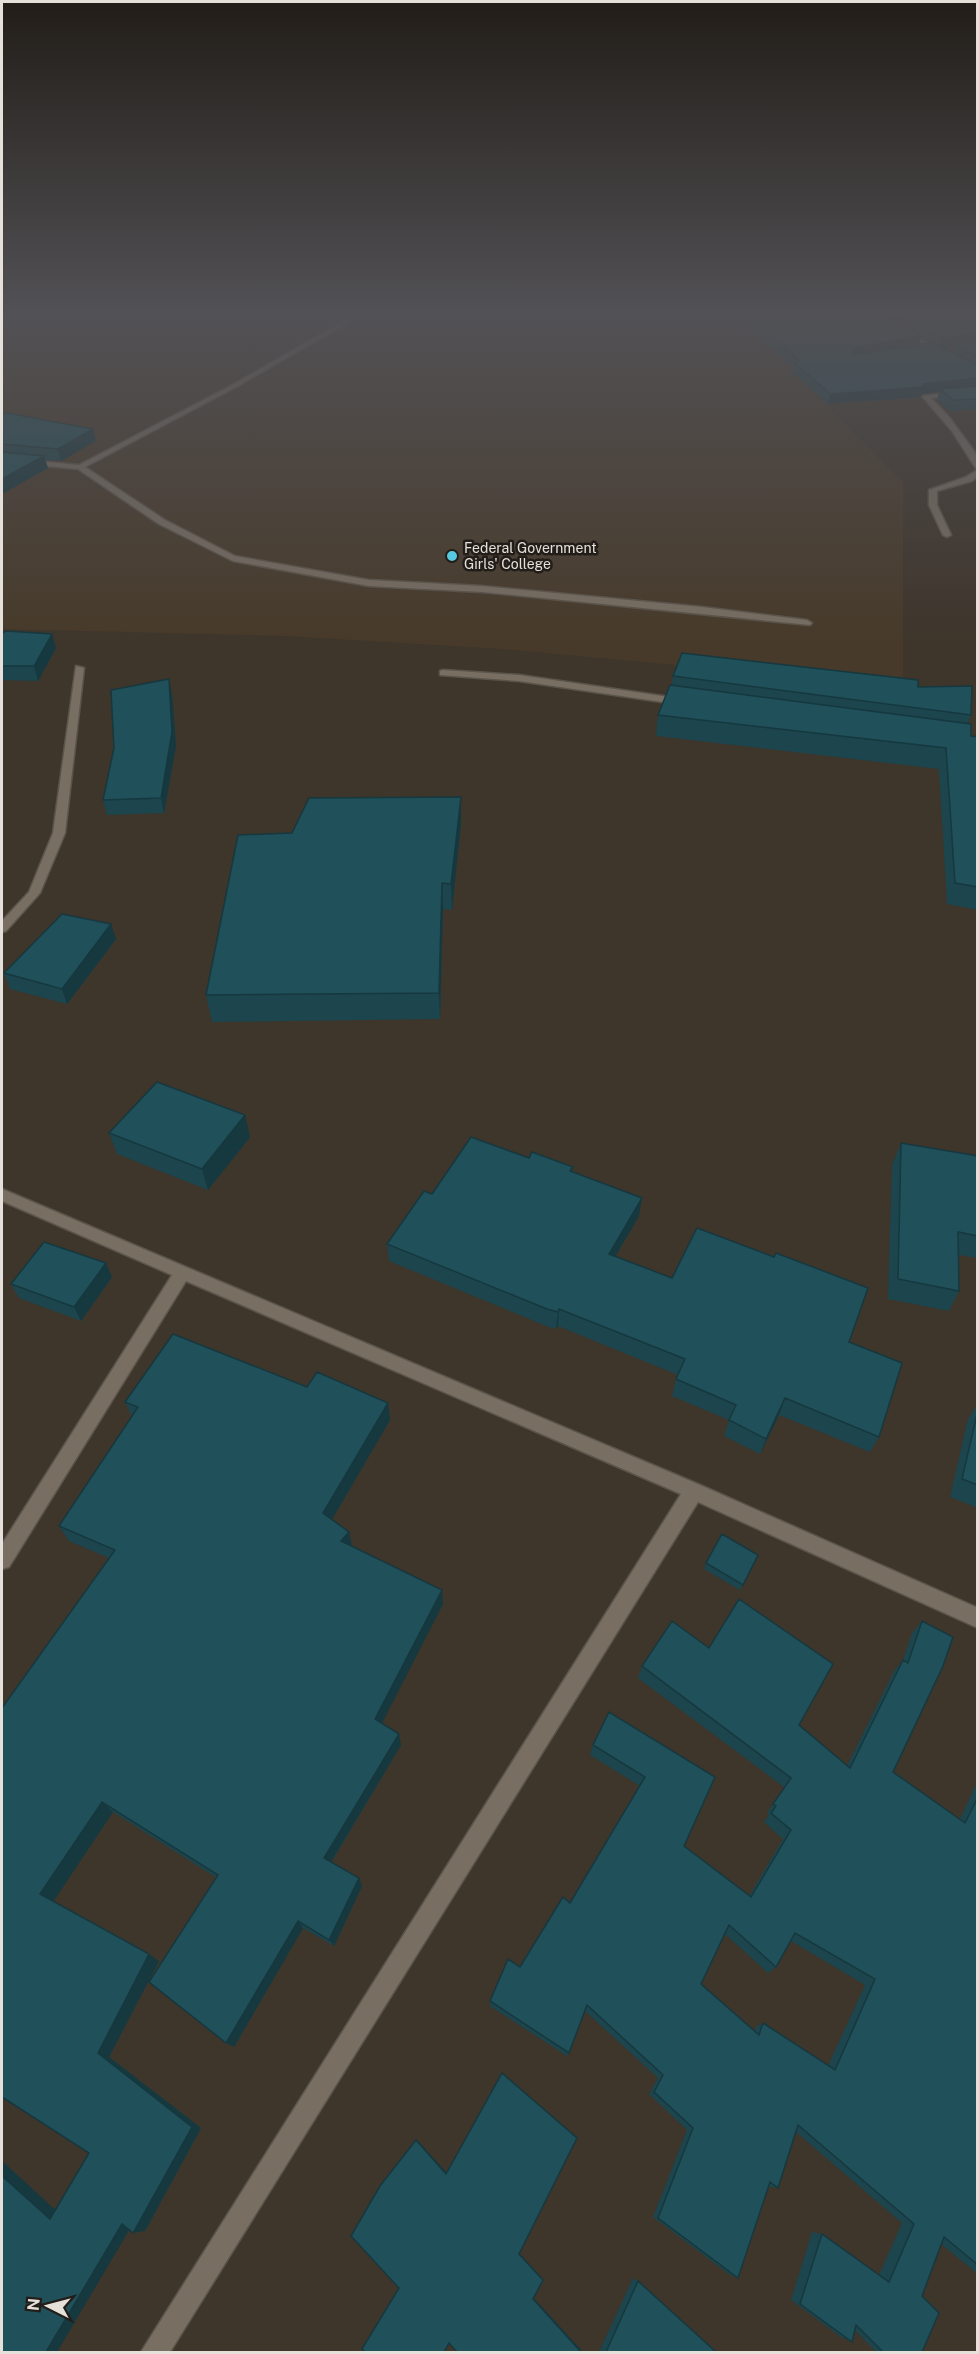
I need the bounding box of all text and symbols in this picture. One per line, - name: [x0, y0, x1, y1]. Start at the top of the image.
- place label: Federal Government Girls' College: [464, 540, 597, 572]
- marker: Federal Government Girls' College: [445, 549, 459, 563]
- north arrow: [18, 2276, 78, 2336]
- text: N: [23, 2297, 44, 2312]

